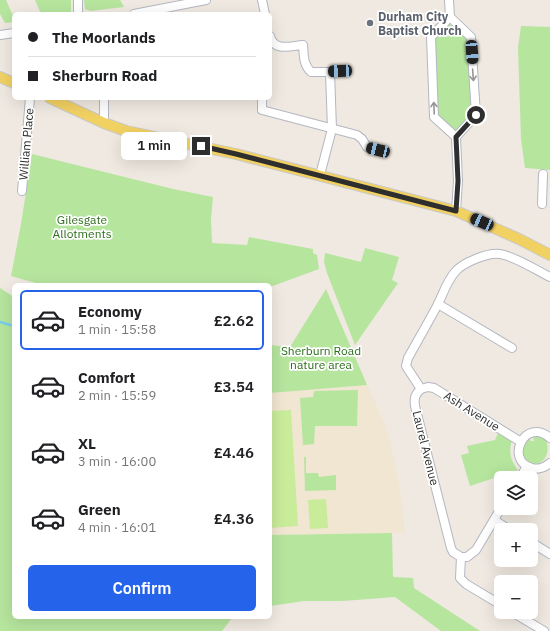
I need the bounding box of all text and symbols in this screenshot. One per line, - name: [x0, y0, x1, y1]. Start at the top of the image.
- place label: Durham City Baptist Church: [378, 9, 462, 38]
- marker: Durham City Baptist Church: [365, 18, 375, 28]
- text: The Moorlands: [52, 28, 156, 47]
- car: [465, 40, 479, 64]
- car: [328, 65, 352, 77]
- text: Sherburn Road: [52, 66, 157, 85]
- one-way arrow: [470, 68, 477, 81]
- one-way arrow: [430, 102, 437, 115]
- route start: [467, 106, 485, 124]
- street label: William Place: [15, 107, 37, 181]
- callout: 1 min: [121, 132, 187, 160]
- text: 1 min: [137, 137, 171, 154]
- route end: [192, 137, 210, 155]
- car: [365, 141, 391, 159]
- park label: Gilesgate Allotments: [52, 212, 112, 241]
- car: [469, 212, 495, 232]
- icon: car: [30, 302, 66, 338]
- text: Economy: [78, 302, 142, 321]
- text: £2.62: [214, 311, 254, 330]
- text: 1 min · 15:58: [78, 321, 156, 338]
- park label: Sherburn Road nature area: [281, 343, 361, 372]
- icon: car: [30, 368, 66, 404]
- text: Comfort: [78, 368, 135, 387]
- text: £3.54: [214, 377, 254, 396]
- text: 2 min · 15:59: [78, 387, 156, 404]
- street label: Ash Avenue: [441, 388, 503, 434]
- street label: Laurel Avenue: [409, 409, 443, 487]
- icon: car: [30, 434, 66, 470]
- text: XL: [78, 434, 96, 453]
- text: £4.46: [214, 443, 254, 462]
- text: 3 min · 16:00: [78, 453, 156, 470]
- map controls: [494, 471, 538, 619]
- button: layers: [494, 471, 538, 515]
- icon: car: [30, 500, 66, 536]
- text: Green: [78, 500, 121, 519]
- text: £4.36: [214, 509, 254, 528]
- text: 4 min · 16:01: [78, 519, 156, 536]
- button: +: [494, 523, 538, 567]
- button: Confirm: [28, 565, 256, 611]
- button: −: [494, 575, 538, 619]

